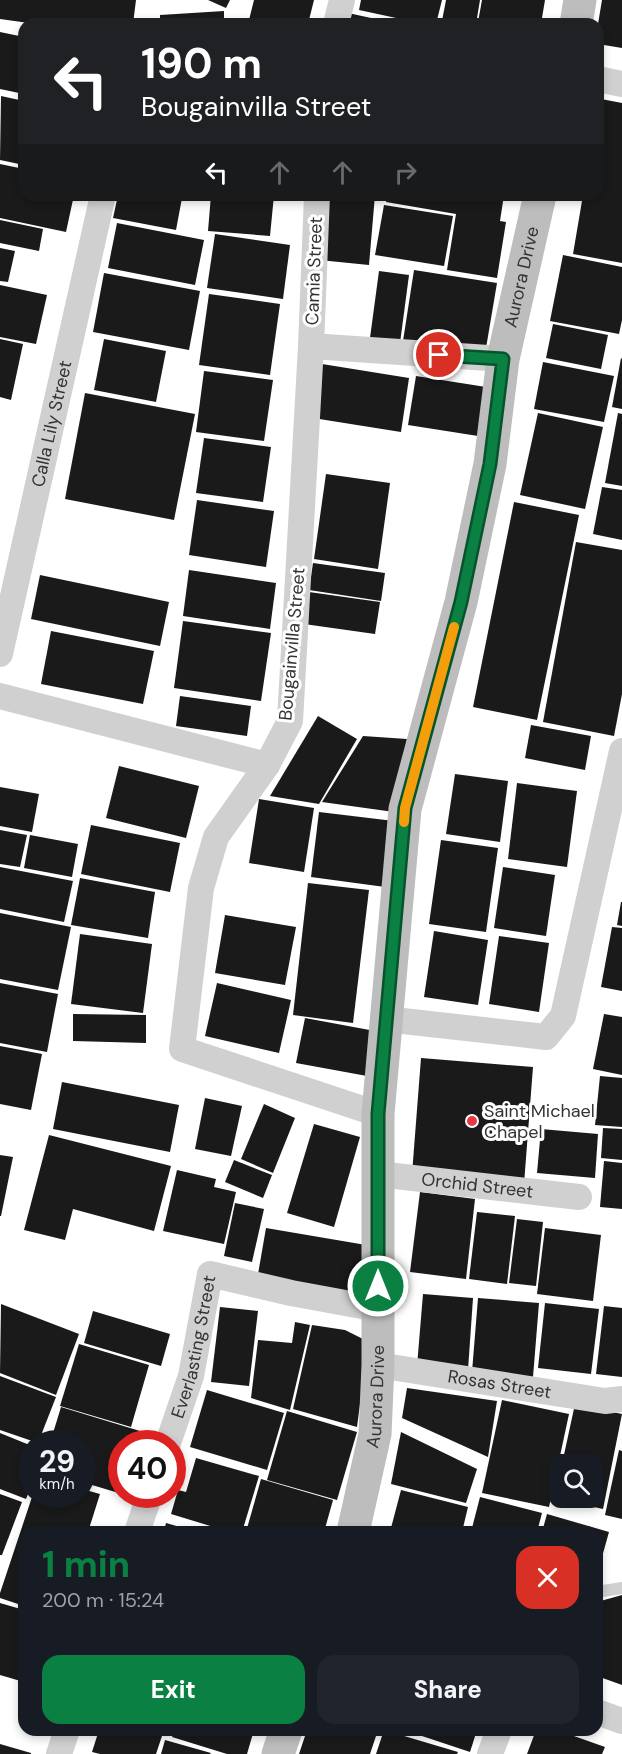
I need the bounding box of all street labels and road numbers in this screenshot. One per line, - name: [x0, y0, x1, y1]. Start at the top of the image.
- street label: Camia Street: [300, 216, 328, 326]
- street label: Aurora Drive: [498, 224, 545, 330]
- street label: Calla Lily Street: [26, 358, 78, 489]
- street label: Bougainvilla Street: [273, 566, 311, 722]
- street label: Orchid Street: [420, 1167, 535, 1204]
- street label: Everlasting Street: [165, 1273, 222, 1421]
- street label: Aurora Drive: [360, 1345, 390, 1450]
- street label: Rosas Street: [446, 1364, 553, 1404]

